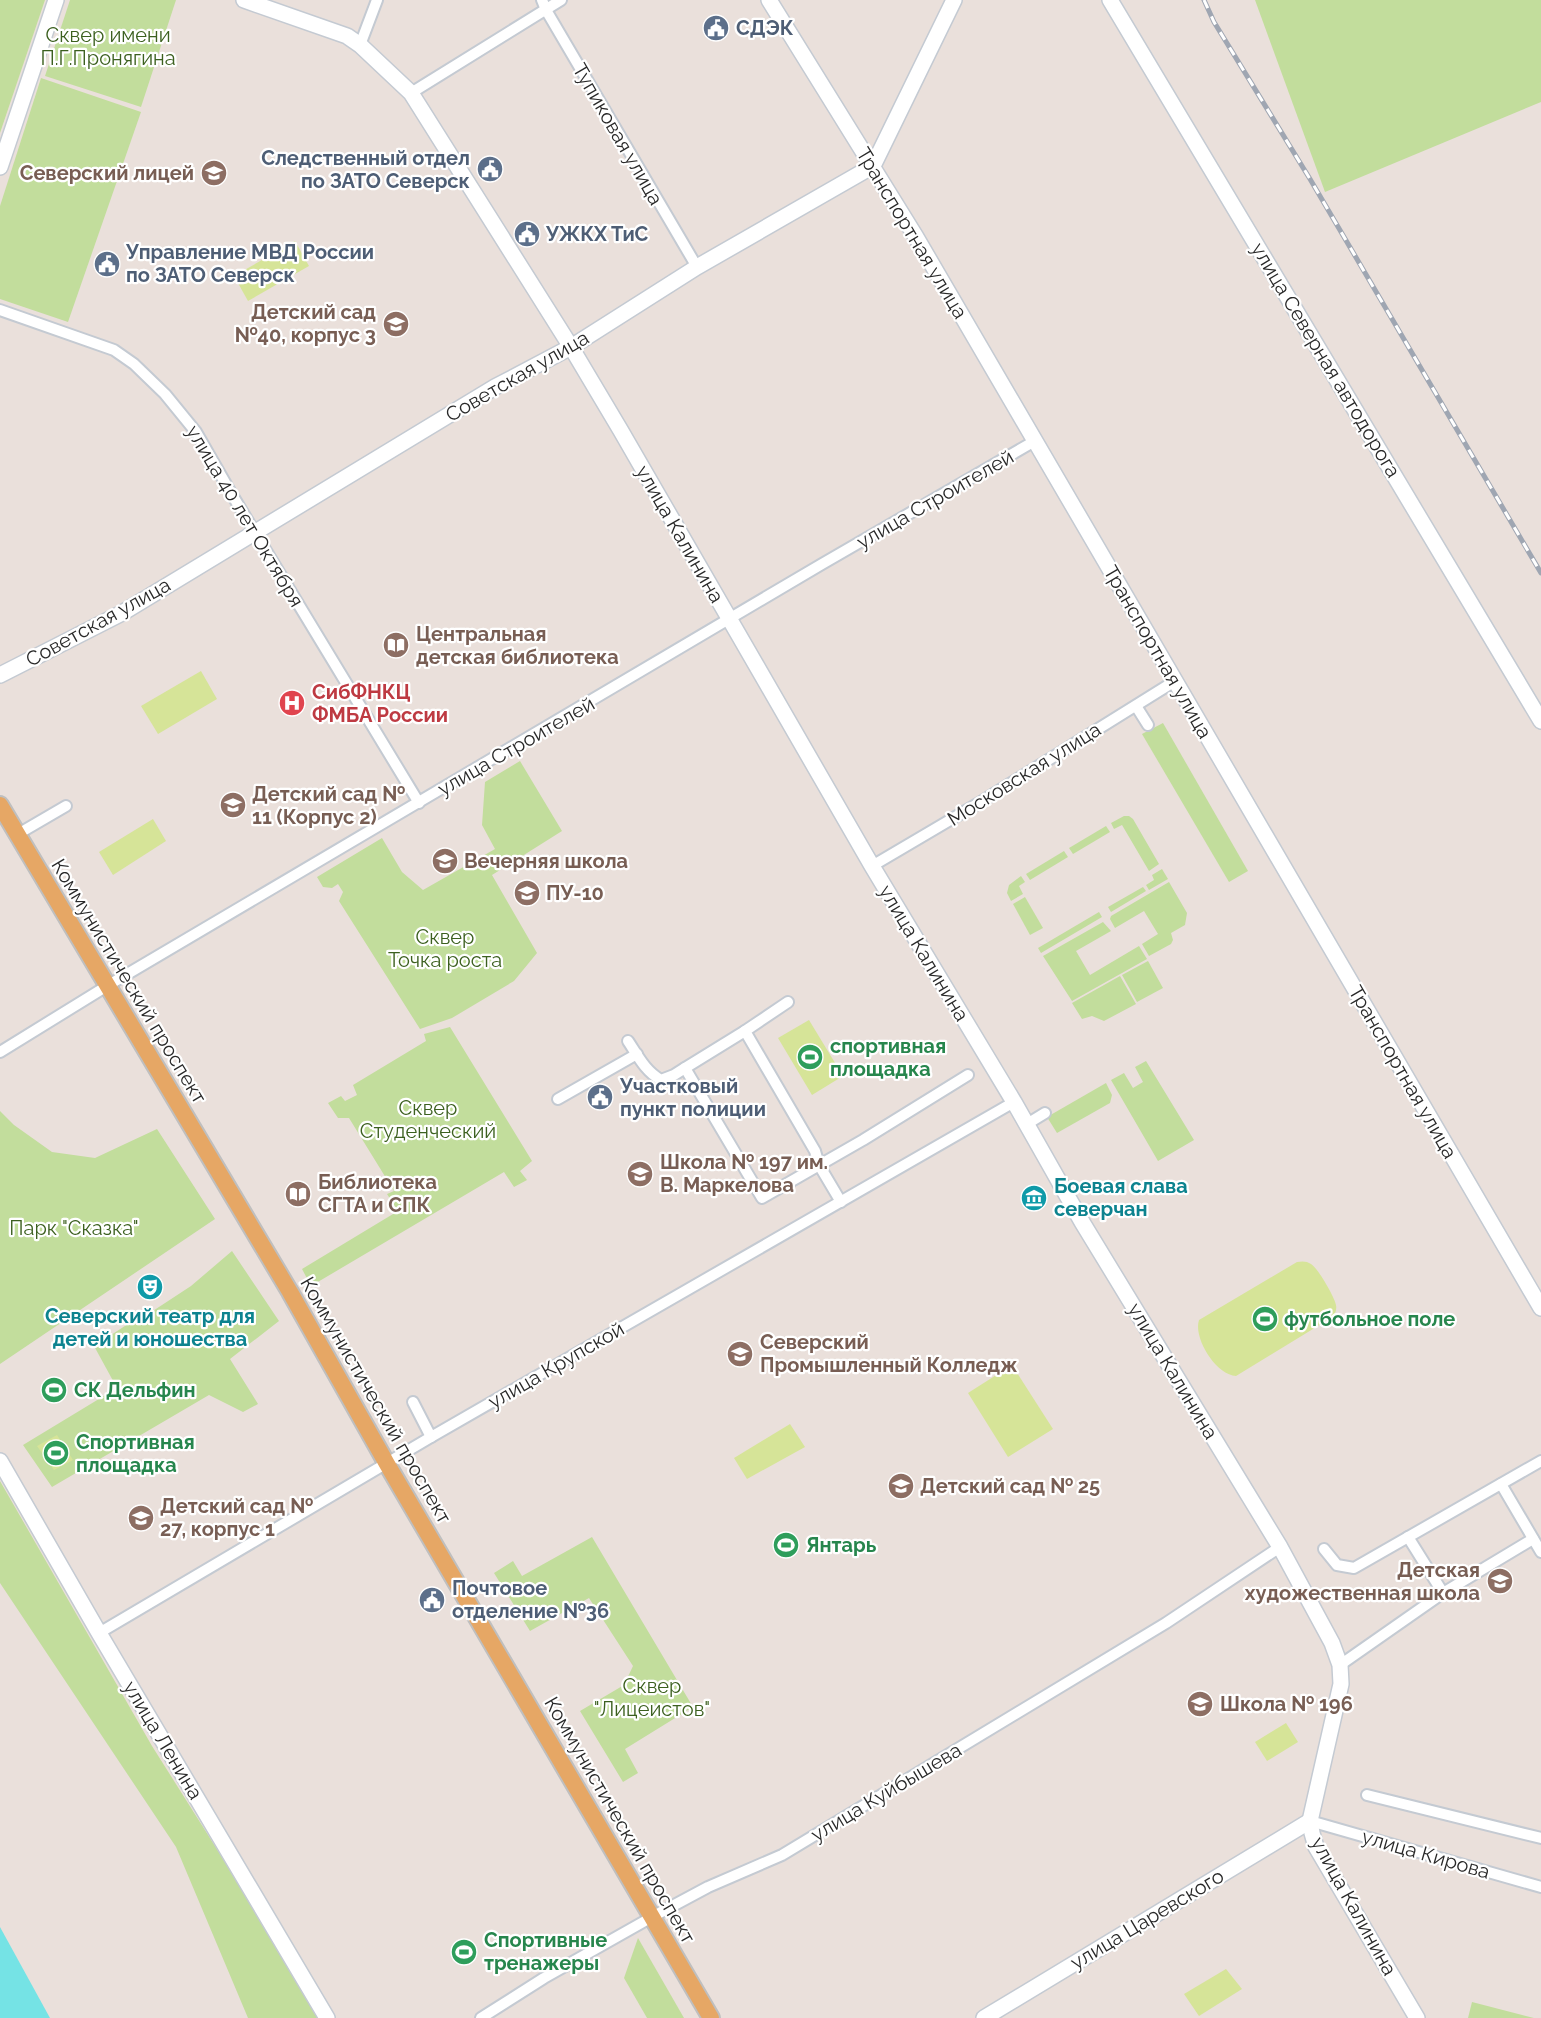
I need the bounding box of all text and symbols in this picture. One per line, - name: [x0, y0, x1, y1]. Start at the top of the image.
- public building icon: СДЭК: [701, 13, 731, 43]
- place label: СДЭК: [736, 16, 794, 40]
- park label: Сквер имени П.Г.Пронягина: [40, 23, 176, 70]
- street label: Тупиковая улица: [568, 59, 668, 209]
- street label: Транспортная улица: [851, 143, 973, 323]
- place label: Следственный отдел по ЗАТО Северск: [261, 146, 470, 193]
- public building icon: Следственный отдел по ЗАТО Северск: [475, 154, 505, 184]
- school or university icon: Северский лицей: [199, 158, 229, 188]
- place label: Северский лицей: [20, 161, 194, 185]
- public building icon: УЖКХ ТиС: [512, 219, 542, 249]
- place label: УЖКХ ТиС: [545, 222, 649, 246]
- street label: улица Северная автодорога: [1246, 238, 1406, 482]
- place label: Управление МВД России по ЗАТО Северск: [125, 240, 374, 287]
- public building icon: Управление МВД России по ЗАТО Северск: [92, 249, 122, 279]
- place label: Детский сад №40, корпус 3: [234, 300, 376, 347]
- school or university icon: Детский сад №40, корпус 3: [381, 309, 411, 339]
- street label: Советская улица: [441, 325, 593, 427]
- street label: улица 40 лет Октября: [181, 421, 309, 611]
- street label: улица Строителей: [852, 444, 1018, 554]
- street label: улица Калинина: [631, 461, 729, 607]
- street label: Транспортная улица: [1099, 561, 1217, 743]
- street label: Советская улица: [22, 572, 174, 672]
- place label: Центральная детская библиотека: [416, 622, 619, 669]
- library icon: Центральная детская библиотека: [381, 630, 411, 660]
- place label: СибФНКЦ ФМБА России: [312, 680, 448, 727]
- hospital icon: СибФНКЦ ФМБА России: [277, 688, 307, 718]
- street label: улица Строителей: [433, 691, 599, 801]
- street label: Московская улица: [943, 717, 1105, 831]
- place label: Детский сад № 11 (Корпус 2): [252, 782, 405, 829]
- school or university icon: Детский сад № 11 (Корпус 2): [218, 790, 248, 820]
- school or university icon: Вечерняя школа: [430, 846, 460, 876]
- place label: Вечерняя школа: [464, 849, 628, 873]
- street label: Коммунистический проспект: [46, 855, 212, 1108]
- school or university icon: ПУ-10: [512, 878, 542, 908]
- place label: ПУ-10: [546, 881, 604, 905]
- street label: улица Калинина: [874, 881, 974, 1025]
- park label: Сквер Точка роста: [388, 925, 502, 972]
- street label: Транспортная улица: [1344, 981, 1462, 1163]
- place label: спортивная площадка: [830, 1034, 946, 1081]
- sports icon: спортивная площадка: [795, 1042, 825, 1072]
- place label: Участковый пункт полиции: [619, 1074, 766, 1121]
- public building icon: Участковый пункт полиции: [585, 1082, 615, 1112]
- park label: Сквер Студенческий: [360, 1096, 496, 1143]
- place label: Школа № 197 им. В. Маркелова: [660, 1150, 828, 1197]
- school or university icon: Школа № 197 им. В. Маркелова: [625, 1159, 655, 1189]
- place label: Библиотека СГТА и СПК: [318, 1170, 437, 1217]
- place label: Боевая слава северчан: [1054, 1174, 1188, 1221]
- library icon: Библиотека СГТА и СПК: [283, 1179, 313, 1209]
- museum icon: Боевая слава северчан: [1019, 1183, 1049, 1213]
- park label: Парк "Сказка": [9, 1216, 139, 1240]
- theatre icon: Северский театр для детей и юношества: [135, 1272, 165, 1302]
- street label: Коммунистический проспект: [295, 1272, 457, 1528]
- street label: улица Калинина: [1123, 1299, 1223, 1443]
- place label: Северский театр для детей и юношества: [45, 1304, 255, 1351]
- sports icon: футбольное поле: [1250, 1304, 1280, 1334]
- place label: футбольное поле: [1284, 1307, 1455, 1331]
- street label: улица Крупской: [484, 1316, 628, 1414]
- place label: Северский Промышленный Колледж: [760, 1330, 1017, 1377]
- school or university icon: Северский Промышленный Колледж: [725, 1339, 755, 1369]
- sports icon: СК Дельфин: [39, 1375, 69, 1405]
- place label: СК Дельфин: [74, 1378, 196, 1402]
- place label: Спортивная площадка: [76, 1430, 195, 1477]
- sports icon: Спортивная площадка: [41, 1438, 71, 1468]
- school or university icon: Детский сад № 25: [886, 1471, 916, 1501]
- place label: Детский сад № 25: [920, 1474, 1100, 1498]
- place label: Детский сад № 27, корпус 1: [160, 1494, 313, 1541]
- school or university icon: Детский сад № 27, корпус 1: [126, 1503, 156, 1533]
- sports icon: Янтарь: [771, 1530, 801, 1560]
- place label: Янтарь: [806, 1533, 877, 1557]
- place label: Детская художественная школа: [1245, 1558, 1480, 1605]
- school or university icon: Детская художественная школа: [1485, 1566, 1515, 1596]
- place label: Почтовое отделение №36: [452, 1576, 609, 1623]
- public building icon: Почтовое отделение №36: [417, 1585, 447, 1615]
- park label: Сквер "Лицеистов": [594, 1674, 710, 1721]
- street label: улица Ленина: [118, 1676, 208, 1804]
- school or university icon: Школа № 196: [1185, 1689, 1215, 1719]
- street label: Коммунистический проспект: [539, 1692, 701, 1948]
- place label: Школа № 196: [1220, 1692, 1353, 1716]
- street label: улица Куйбышева: [806, 1738, 966, 1846]
- street label: улица Кирова: [1359, 1824, 1493, 1884]
- street label: улица Калинина: [1306, 1833, 1402, 1979]
- street label: улица Царевского: [1066, 1864, 1228, 1974]
- place label: Спортивные тренажеры: [484, 1928, 607, 1975]
- sports icon: Спортивные тренажеры: [449, 1937, 479, 1967]

